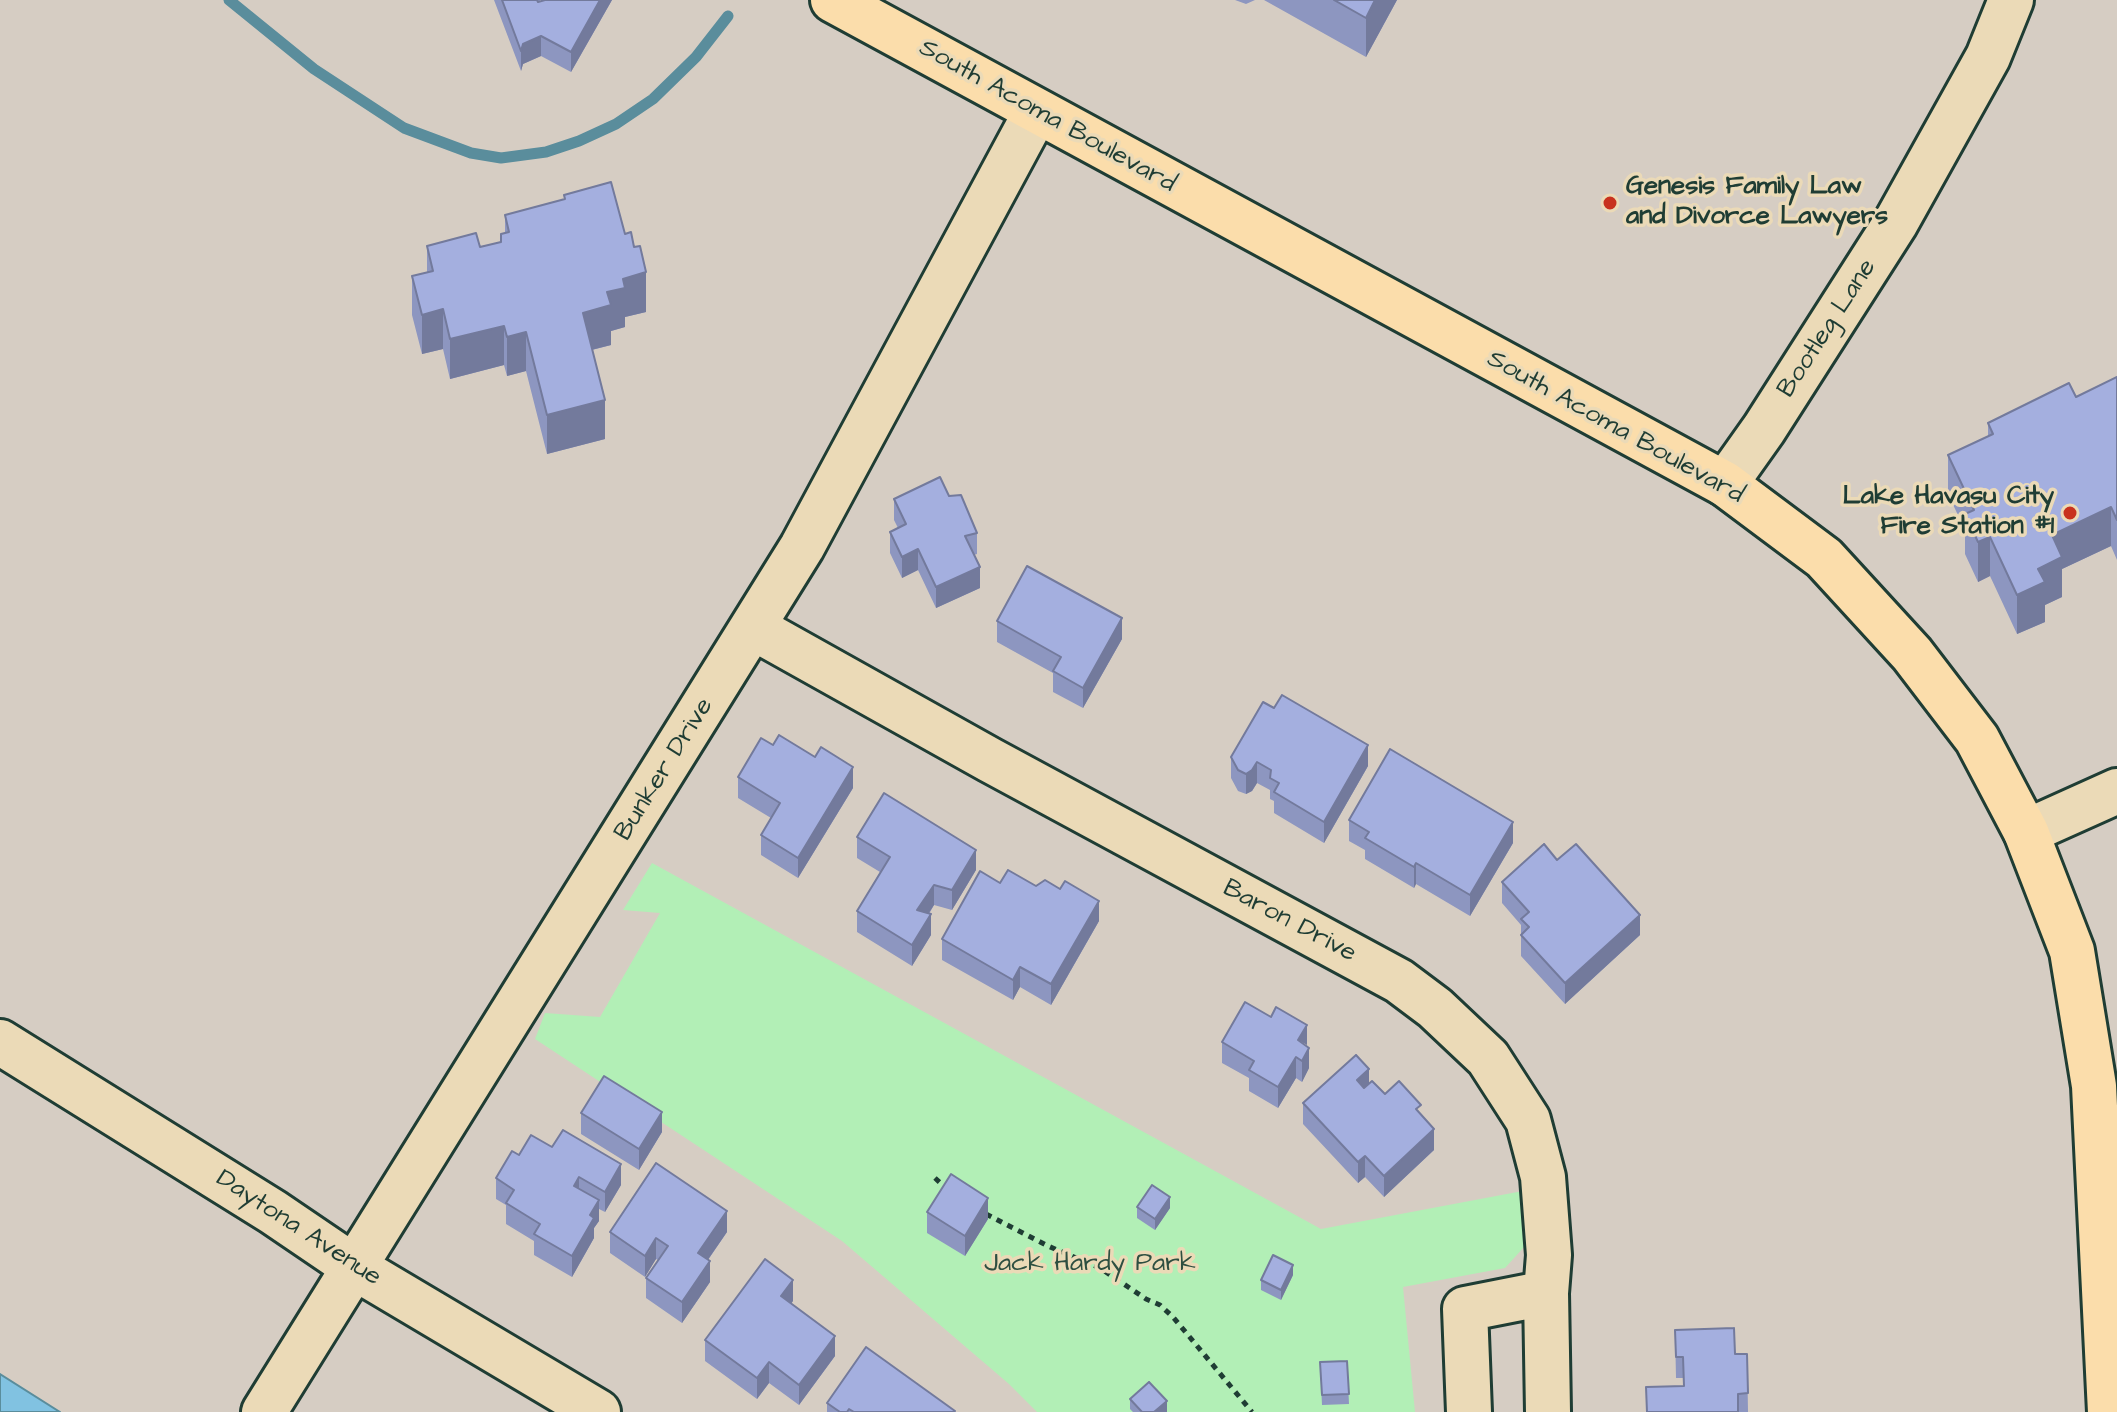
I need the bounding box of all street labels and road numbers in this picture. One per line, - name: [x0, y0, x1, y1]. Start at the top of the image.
- street label: South Acoma Boulevard: [913, 33, 1181, 201]
- street label: Bootleg Lane: [1772, 254, 1884, 404]
- street label: South Acoma Boulevard: [1481, 344, 1749, 512]
- street label: Bunker Drive: [609, 693, 721, 847]
- street label: Baron Drive: [1217, 874, 1361, 970]
- street label: Daytona Avenue: [210, 1164, 386, 1294]

